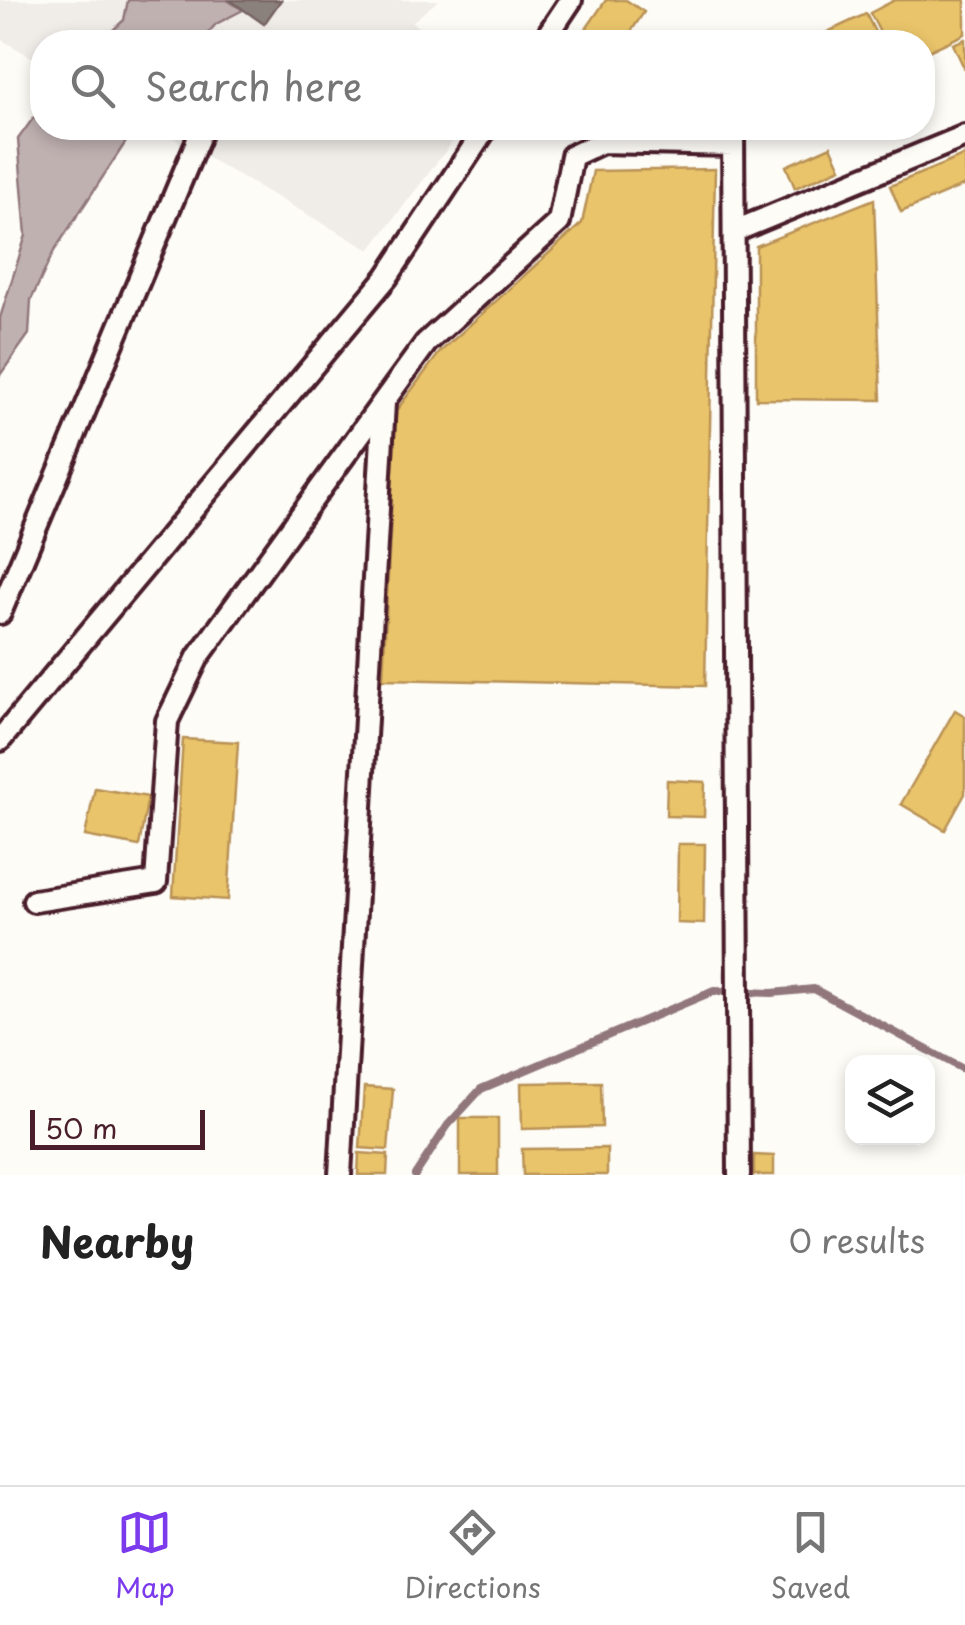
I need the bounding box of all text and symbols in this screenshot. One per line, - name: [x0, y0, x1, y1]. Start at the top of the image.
- search box: [30, 30, 935, 140]
- text: Search here: [145, 57, 362, 114]
- icon: search: [65, 58, 120, 113]
- map controls: [845, 1055, 935, 1145]
- button: layers: [845, 1055, 935, 1145]
- scale bar: [30, 1105, 205, 1150]
- text: 50 m: [45, 1106, 118, 1149]
- text: Nearby: [40, 1209, 194, 1272]
- text: 0 results: [789, 1216, 925, 1264]
- tab: Map: [115, 1505, 175, 1608]
- tab: Directions: [405, 1505, 541, 1608]
- tab: Saved: [771, 1505, 850, 1608]

